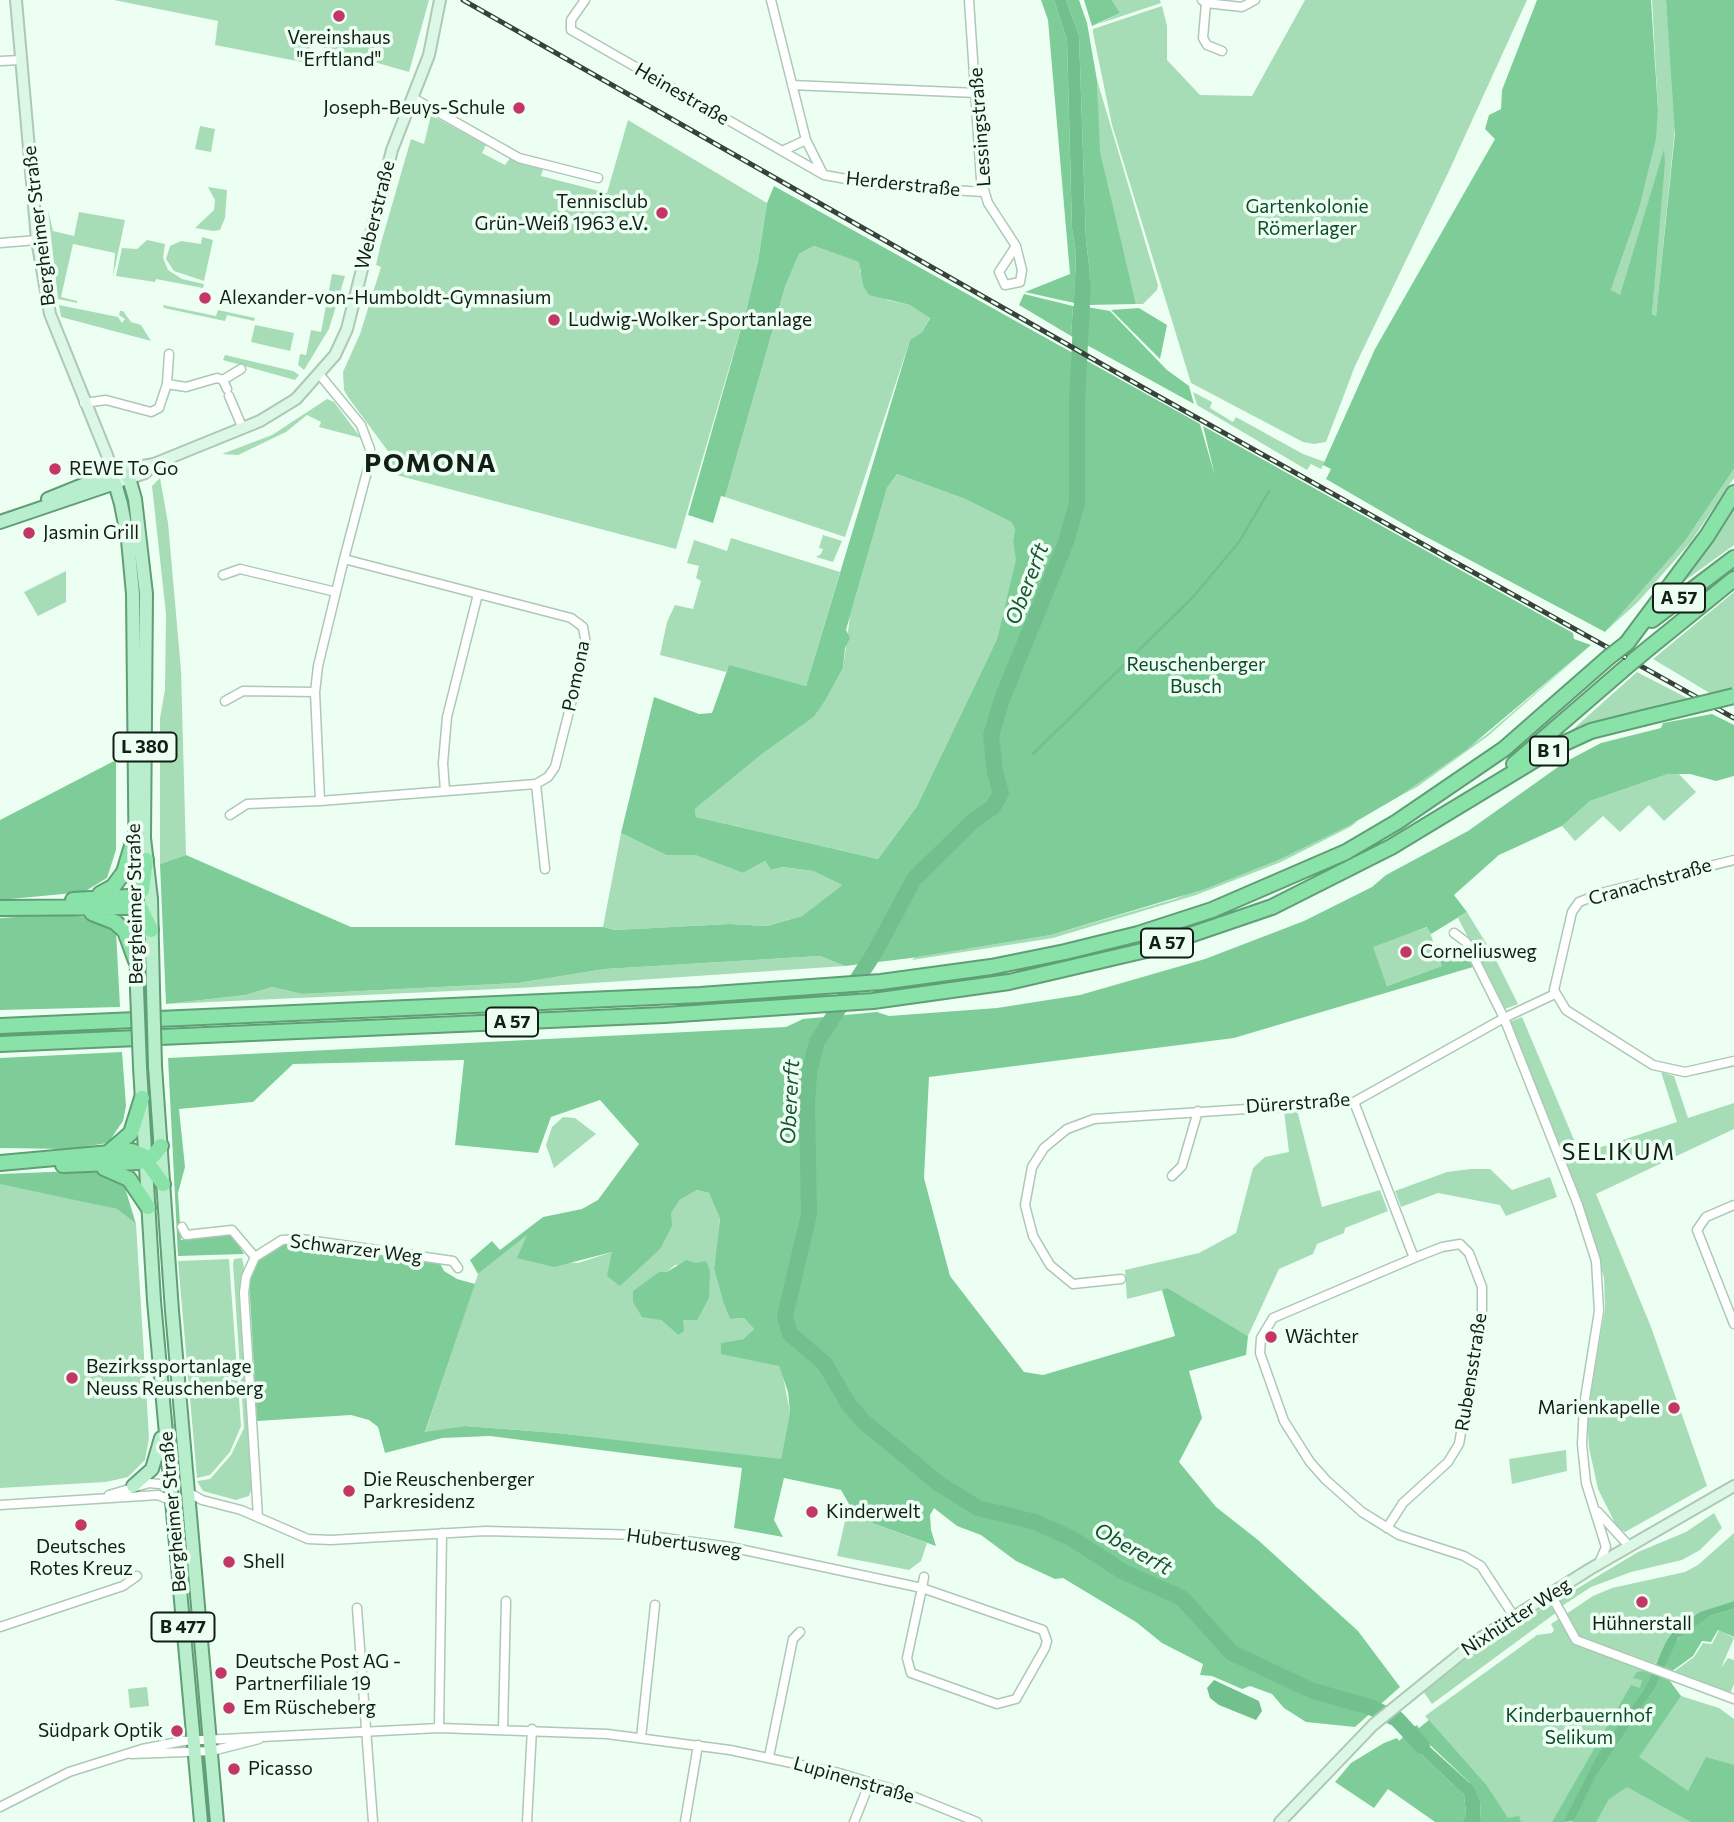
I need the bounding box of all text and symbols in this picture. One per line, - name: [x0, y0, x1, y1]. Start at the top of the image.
- marker: Vereinshaus "Erftland": [331, 8, 347, 24]
- place label: Vereinshaus "Erftland": [287, 27, 391, 71]
- street label: Heinestraße: [631, 58, 733, 130]
- street label: Lessingstraße: [964, 67, 996, 187]
- place label: Joseph-Beuys-Schule: [323, 97, 505, 119]
- marker: Joseph-Beuys-Schule: [511, 100, 527, 116]
- street label: Bergheimer Straße: [18, 145, 60, 307]
- street label: Weberstraße: [350, 158, 400, 272]
- street label: Herderstraße: [845, 167, 961, 201]
- place label: Tennisclub Grün-Weiß 1963 e.V.: [475, 191, 648, 235]
- park label: Gartenkolonie Römerlager: [1245, 196, 1369, 240]
- marker: Tennisclub Grün-Weiß 1963 e.V.: [654, 205, 670, 221]
- place label: Alexander-von-Humboldt-Gymnasium: [219, 287, 551, 309]
- marker: Alexander-von-Humboldt-Gymnasium: [197, 290, 213, 306]
- place label: Ludwig-Wolker-Sportanlage: [568, 309, 812, 331]
- marker: Ludwig-Wolker-Sportanlage: [546, 312, 562, 328]
- district label: POMONA: [365, 447, 497, 479]
- place label: REWE To Go: [69, 458, 178, 480]
- marker: REWE To Go: [47, 461, 63, 477]
- place label: Jasmin Grill: [43, 522, 139, 544]
- marker: Jasmin Grill: [21, 525, 37, 541]
- water label: Obererft: [1000, 540, 1054, 628]
- road number: A 57: [1653, 584, 1705, 612]
- street label: Pomona: [557, 639, 595, 713]
- park label: Reuschenberger Busch: [1126, 654, 1266, 698]
- road number: L 380: [114, 732, 176, 762]
- road number: B 1: [1530, 736, 1568, 766]
- street label: Bergheimer Straße: [122, 823, 148, 985]
- street label: Cranachstraße: [1586, 854, 1714, 910]
- road number: A 57: [1141, 928, 1193, 958]
- place label: Corneliusweg: [1420, 941, 1537, 963]
- marker: Corneliusweg: [1398, 944, 1414, 960]
- road number: A 57: [486, 1007, 538, 1036]
- water label: Obererft: [775, 1059, 805, 1145]
- street label: Dürerstraße: [1245, 1088, 1351, 1118]
- district label: SELIKUM: [1563, 1138, 1675, 1166]
- street label: Schwarzer Weg: [289, 1230, 423, 1268]
- street label: Rubensstraße: [1450, 1311, 1492, 1433]
- place label: Wächter: [1285, 1326, 1359, 1348]
- marker: Wächter: [1263, 1329, 1279, 1345]
- place label: Bezirkssportanlage Neuss Reuschenberg: [86, 1356, 264, 1400]
- marker: Bezirkssportanlage Neuss Reuschenberg: [64, 1370, 80, 1386]
- place label: Marienkapelle: [1538, 1397, 1660, 1419]
- marker: Marienkapelle: [1666, 1400, 1682, 1416]
- street label: Bergheimer Straße: [155, 1431, 191, 1593]
- place label: Die Reuschenberger Parkresidenz: [363, 1469, 535, 1513]
- marker: Die Reuschenberger Parkresidenz: [341, 1483, 357, 1499]
- place label: Kinderwelt: [826, 1501, 921, 1523]
- marker: Kinderwelt: [804, 1504, 820, 1520]
- marker: Deutsches Rotes Kreuz: [73, 1517, 89, 1533]
- water label: Obererft: [1090, 1517, 1176, 1581]
- street label: Hubertusweg: [625, 1524, 743, 1562]
- place label: Deutsches Rotes Kreuz: [29, 1536, 133, 1580]
- place label: Shell: [243, 1551, 285, 1573]
- marker: Shell: [221, 1554, 237, 1570]
- street label: Nixhütter Weg: [1457, 1573, 1575, 1661]
- marker: Hühnerstall: [1634, 1594, 1650, 1610]
- road number: B 477: [152, 1612, 214, 1642]
- place label: Hühnerstall: [1592, 1613, 1692, 1635]
- place label: Deutsche Post AG - Partnerfiliale 19: [235, 1651, 401, 1695]
- marker: Deutsche Post AG - Partnerfiliale 19: [213, 1665, 229, 1681]
- place label: Em Rüscheberg: [243, 1697, 376, 1719]
- marker: Em Rüscheberg: [221, 1700, 237, 1716]
- park label: Kinderbauernhof Selikum: [1506, 1705, 1652, 1749]
- place label: Südpark Optik: [38, 1720, 163, 1742]
- marker: Südpark Optik: [169, 1723, 185, 1739]
- street label: Lupinenstraße: [791, 1752, 917, 1808]
- place label: Picasso: [248, 1758, 313, 1780]
- marker: Picasso: [226, 1761, 242, 1777]

